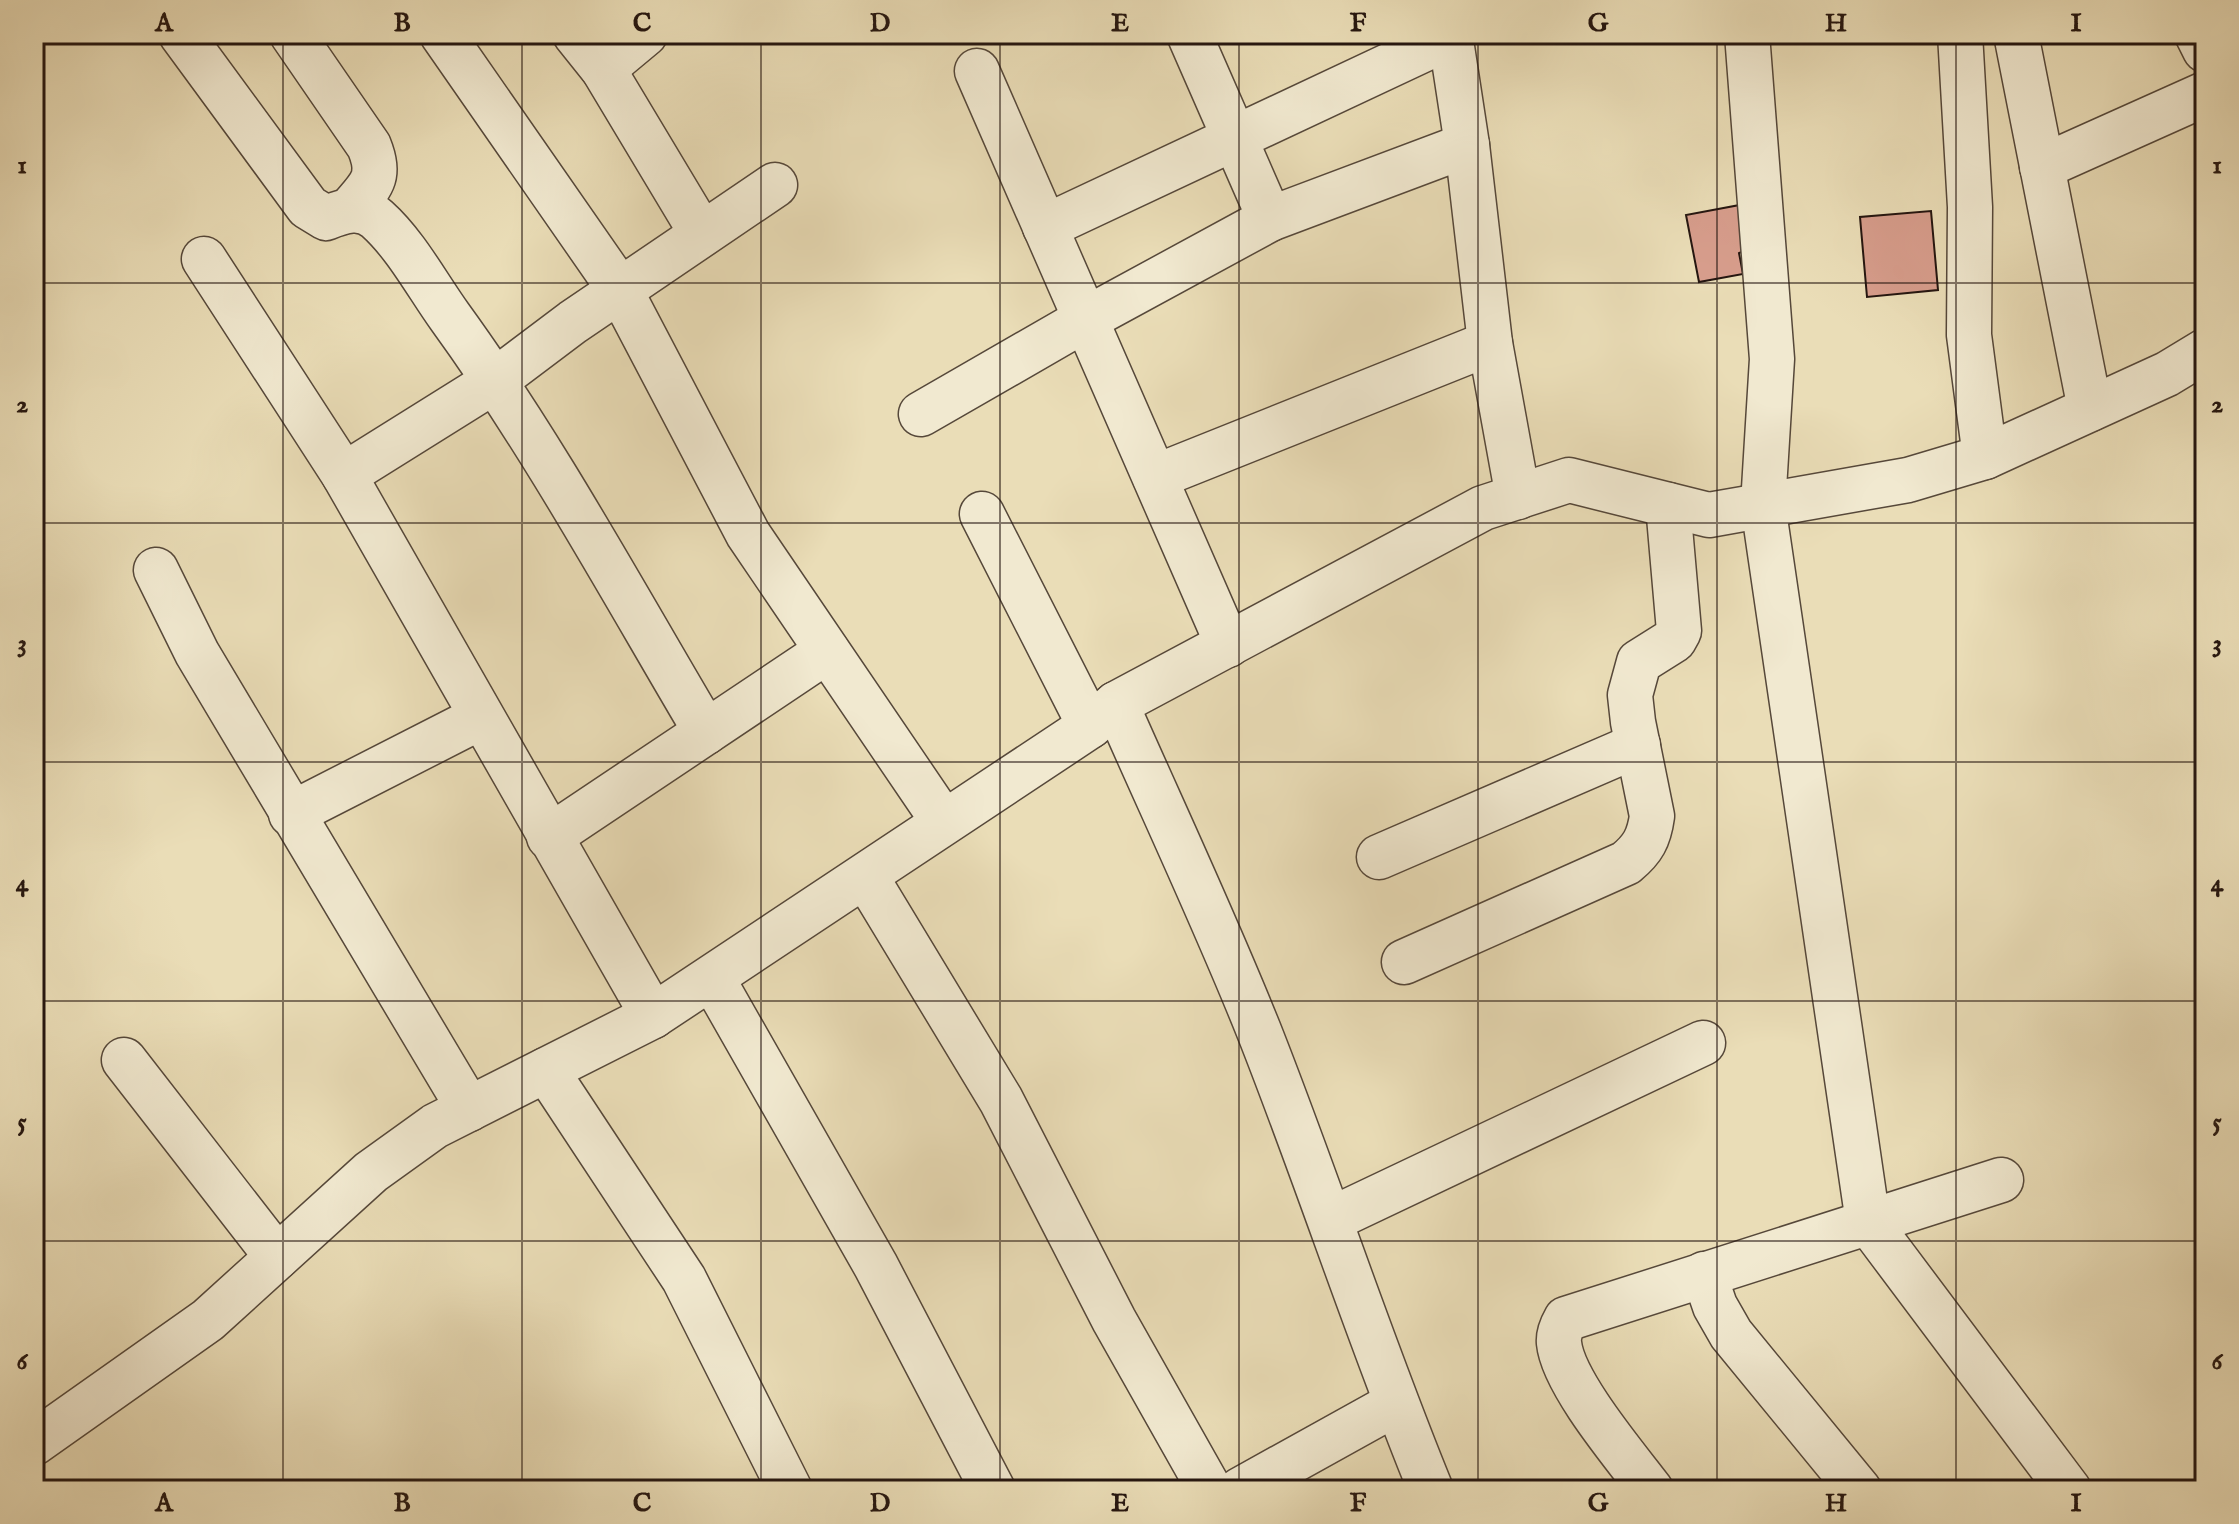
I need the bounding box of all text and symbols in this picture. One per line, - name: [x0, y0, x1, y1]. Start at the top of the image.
- text: A: [154, 7, 174, 40]
- text: B: [393, 7, 411, 40]
- text: C: [633, 7, 652, 40]
- text: D: [870, 7, 891, 40]
- text: E: [1111, 7, 1129, 40]
- text: F: [1350, 7, 1367, 40]
- text: G: [1588, 7, 1609, 40]
- text: H: [1825, 7, 1847, 40]
- text: I: [2070, 7, 2082, 40]
- text: 1: [17, 149, 27, 182]
- text: 1: [2212, 149, 2222, 182]
- text: 2: [16, 388, 28, 421]
- text: 2: [2211, 388, 2223, 421]
- text: 3: [17, 627, 27, 660]
- text: 3: [2212, 627, 2222, 660]
- text: 4: [16, 867, 30, 900]
- text: 4: [2211, 867, 2225, 900]
- text: 5: [17, 1106, 27, 1139]
- text: 5: [2212, 1106, 2222, 1139]
- text: 6: [17, 1345, 29, 1378]
- text: 6: [2212, 1345, 2224, 1378]
- text: A: [154, 1487, 174, 1520]
- text: B: [393, 1487, 411, 1520]
- text: C: [633, 1487, 652, 1520]
- text: D: [870, 1487, 891, 1520]
- text: E: [1111, 1487, 1129, 1520]
- text: F: [1350, 1487, 1367, 1520]
- text: G: [1588, 1487, 1609, 1520]
- text: H: [1825, 1487, 1847, 1520]
- text: I: [2070, 1487, 2082, 1520]

